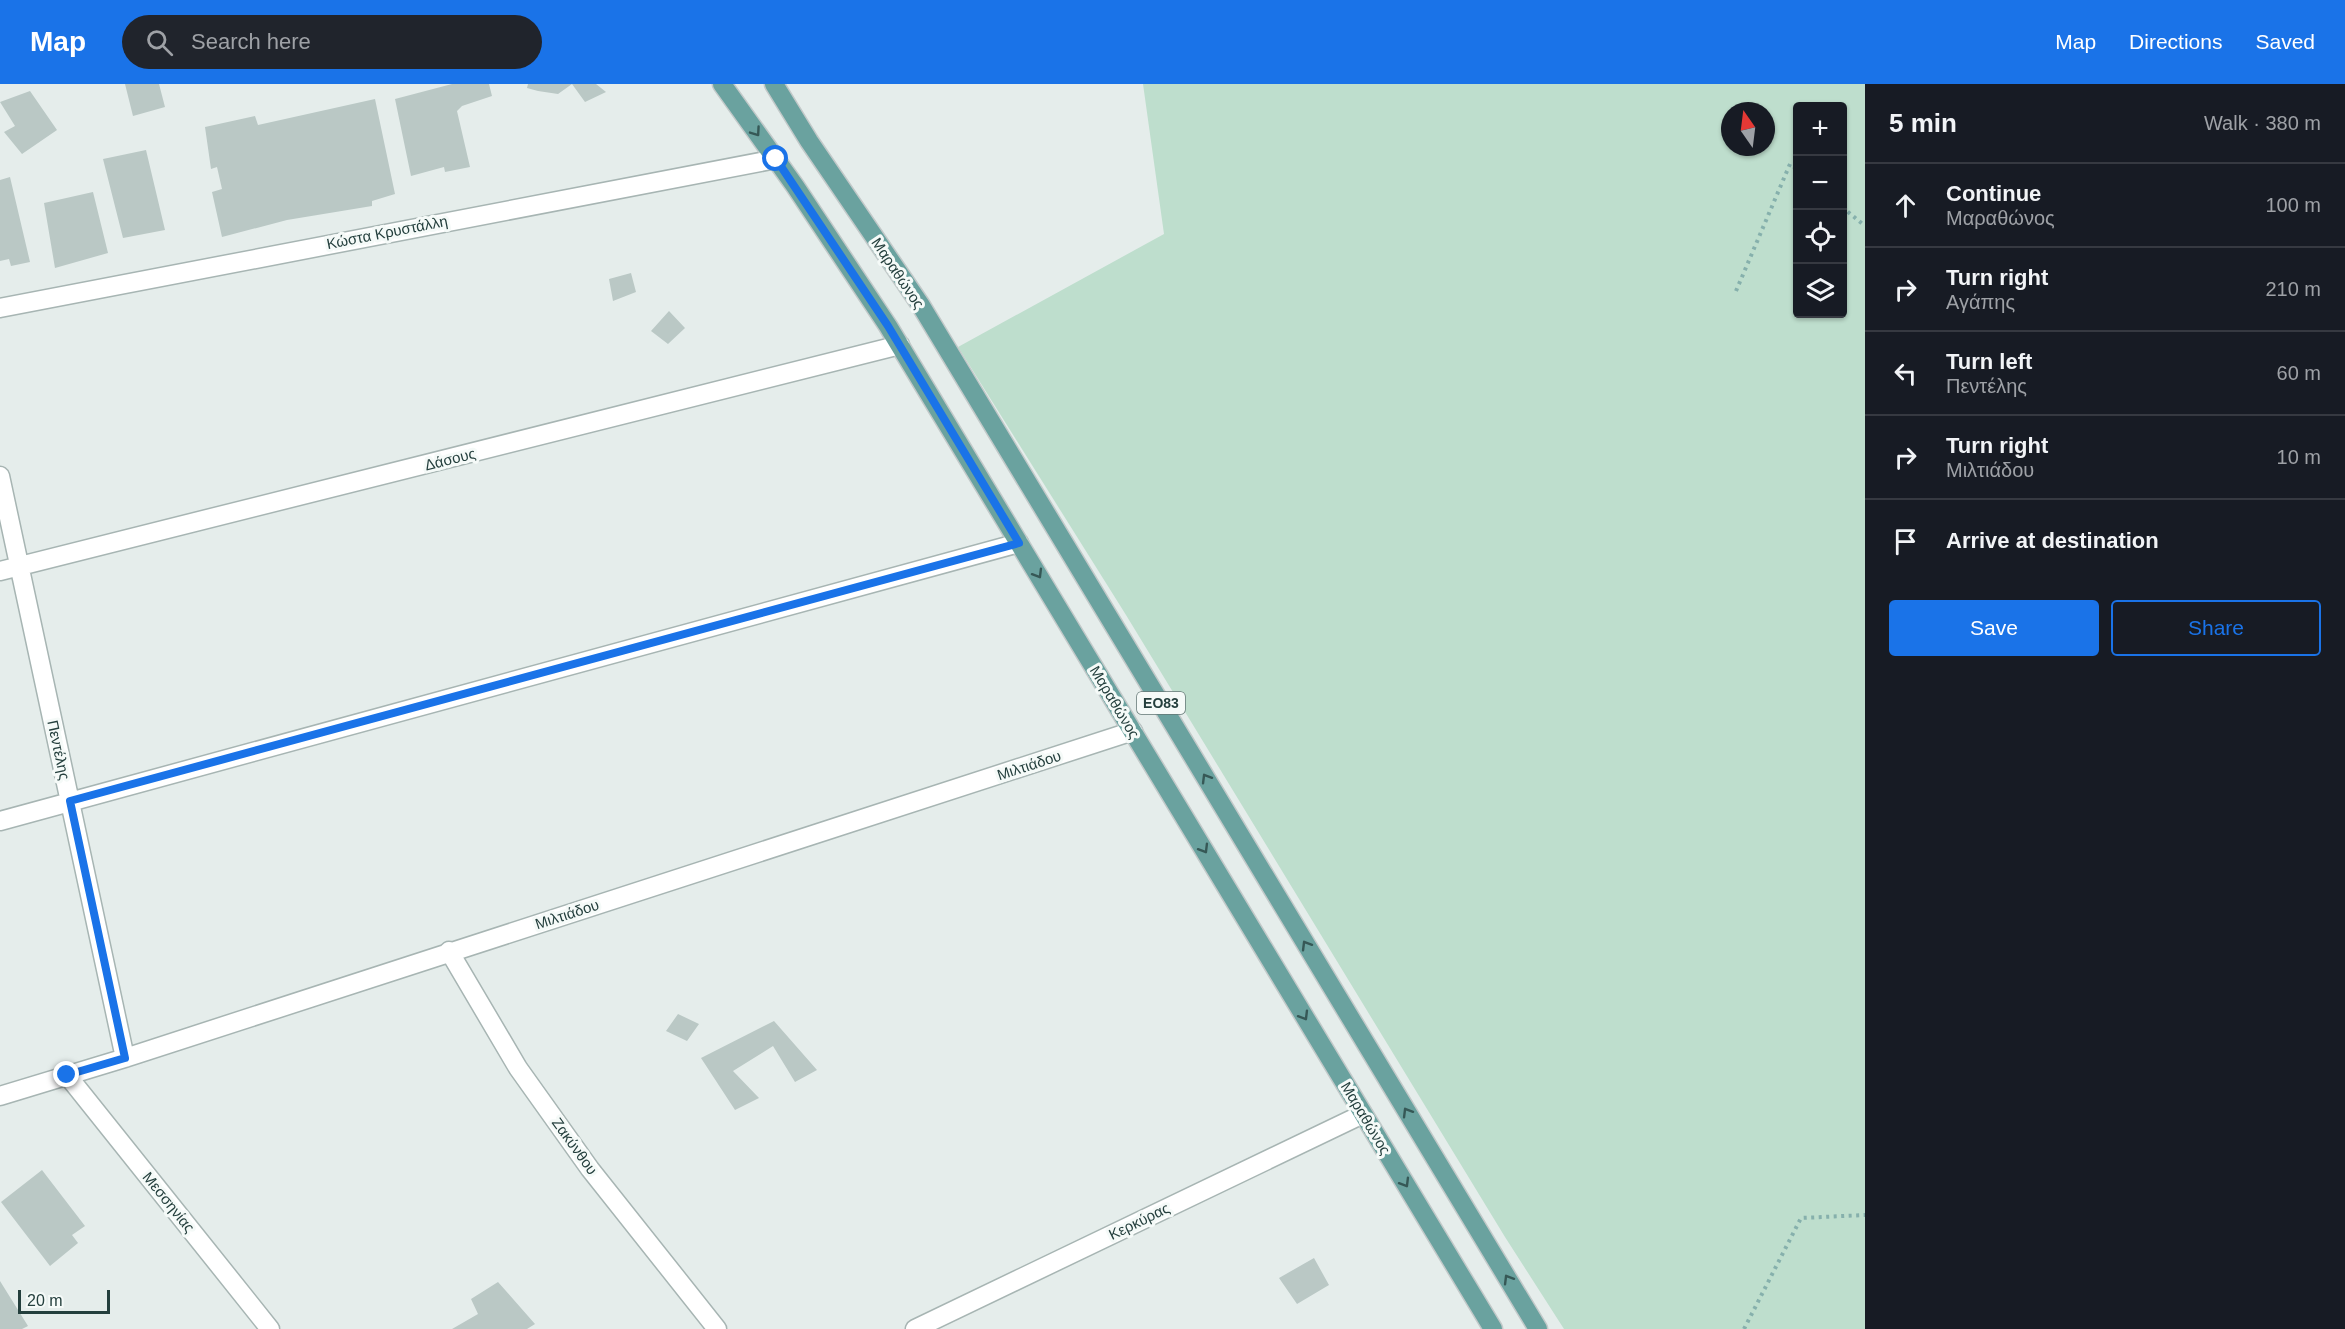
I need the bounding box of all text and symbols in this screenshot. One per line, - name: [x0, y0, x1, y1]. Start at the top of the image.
- search box: [122, 15, 542, 69]
- text: Map: [30, 26, 86, 57]
- icon: search: [143, 26, 176, 59]
- text: Search here: [191, 29, 311, 54]
- text: Map: [2055, 30, 2096, 53]
- text: Directions: [2129, 30, 2222, 53]
- text: Saved: [2255, 30, 2315, 53]
- north arrow: [1721, 102, 1775, 156]
- map controls: [1793, 102, 1847, 318]
- button: +: [1793, 102, 1847, 156]
- text: 5 min: [1889, 108, 1957, 138]
- text: Walk · 380 m: [2204, 112, 2321, 134]
- one-way arrow: [749, 125, 760, 136]
- route start: [762, 145, 788, 171]
- button: −: [1793, 156, 1847, 210]
- text: Continue: [1946, 181, 2041, 206]
- icon: ahead: [1889, 189, 1922, 222]
- text: 100 m: [2265, 194, 2321, 216]
- text: Μαραθώνος: [1946, 207, 2055, 229]
- button: locate: [1793, 210, 1847, 264]
- street label: Κώστα Κρυστάλλη: [325, 212, 449, 252]
- street label: Μαραθώνος: [868, 234, 928, 312]
- button: layers: [1793, 264, 1847, 318]
- text: Turn right: [1946, 265, 2048, 290]
- icon: right: [1889, 273, 1922, 306]
- text: 210 m: [2265, 278, 2321, 300]
- text: Αγάπης: [1946, 291, 2015, 313]
- text: Turn left: [1946, 349, 2032, 374]
- icon: left: [1889, 357, 1922, 390]
- text: 60 m: [2277, 362, 2321, 384]
- text: Πεντέλης: [1946, 375, 2027, 397]
- text: Turn right: [1946, 433, 2048, 458]
- icon: right: [1889, 441, 1922, 474]
- street label: Δάσους: [423, 444, 477, 474]
- text: 10 m: [2277, 446, 2321, 468]
- text: Μιλτιάδου: [1946, 459, 2034, 481]
- icon: arrive: [1889, 525, 1922, 558]
- text: Arrive at destination: [1946, 528, 2159, 553]
- one-way arrow: [1030, 568, 1042, 578]
- button: Save: [1889, 600, 2099, 656]
- button: Share: [2111, 600, 2321, 656]
- street label: Μαραθώνος: [1087, 663, 1143, 741]
- road number: ΕΟ83: [1137, 692, 1185, 714]
- street label: Πεντέλης: [44, 719, 74, 781]
- street label: Μιλτιάδου: [995, 747, 1063, 783]
- one-way arrow: [1201, 774, 1213, 784]
- one-way arrow: [1196, 843, 1208, 853]
- street label: Μιλτιάδου: [533, 896, 601, 932]
- one-way arrow: [1302, 941, 1314, 951]
- one-way arrow: [1297, 1010, 1309, 1020]
- route end: [53, 1061, 79, 1087]
- street label: Μαραθώνος: [1338, 1079, 1394, 1157]
- one-way arrow: [1403, 1108, 1414, 1118]
- street label: Ζακύνθου: [549, 1114, 601, 1178]
- street label: Μεσσηνίας: [139, 1168, 199, 1236]
- one-way arrow: [1398, 1177, 1409, 1187]
- street label: Κερκύρας: [1106, 1199, 1172, 1243]
- one-way arrow: [1503, 1275, 1515, 1285]
- scale bar: [18, 1287, 110, 1314]
- text: 20 m: [27, 1292, 63, 1309]

